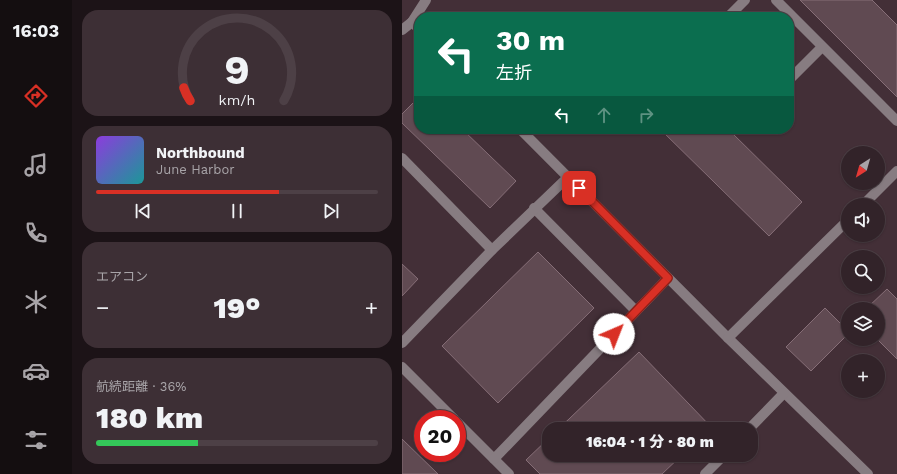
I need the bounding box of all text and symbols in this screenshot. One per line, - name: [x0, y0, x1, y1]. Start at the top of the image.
- text: 16:03: [13, 20, 59, 41]
- text: 30 m: [496, 24, 565, 57]
- icon: left: [430, 28, 482, 80]
- text: 9: [224, 45, 250, 94]
- text: 左折: [496, 62, 532, 83]
- icon: directions: [22, 82, 50, 110]
- text: km/h: [219, 92, 255, 108]
- icon: left: [551, 104, 573, 126]
- icon: ahead: [593, 104, 615, 126]
- icon: right: [635, 104, 657, 126]
- text: Northbound: [156, 144, 245, 162]
- north arrow: [841, 146, 885, 190]
- map controls: [841, 146, 885, 398]
- icon: music: [22, 151, 50, 179]
- text: June Harbor: [156, 162, 235, 177]
- pin: [562, 171, 596, 205]
- icon: arrive: [568, 177, 590, 199]
- button: sound: [841, 198, 885, 242]
- icon: previous: [132, 200, 154, 222]
- icon: pause: [226, 200, 248, 222]
- icon: next: [320, 200, 342, 222]
- icon: phone: [22, 219, 50, 247]
- button: search: [841, 250, 885, 294]
- text: エアコン: [96, 269, 148, 284]
- icon: climate: [22, 288, 50, 316]
- text: 19°: [213, 290, 261, 325]
- text: −: [96, 295, 109, 320]
- text: +: [365, 295, 378, 320]
- button: layers: [841, 302, 885, 346]
- position arrow: [593, 313, 635, 355]
- button: +: [841, 354, 885, 398]
- icon: car: [22, 357, 50, 385]
- text: 航続距離 · 36%: [96, 379, 186, 394]
- text: 180 km: [96, 400, 203, 435]
- speed limit sign: 20: [414, 410, 466, 462]
- icon: filters: [22, 426, 50, 454]
- text: 16:04 · 1 分 · 80 m: [586, 433, 714, 451]

